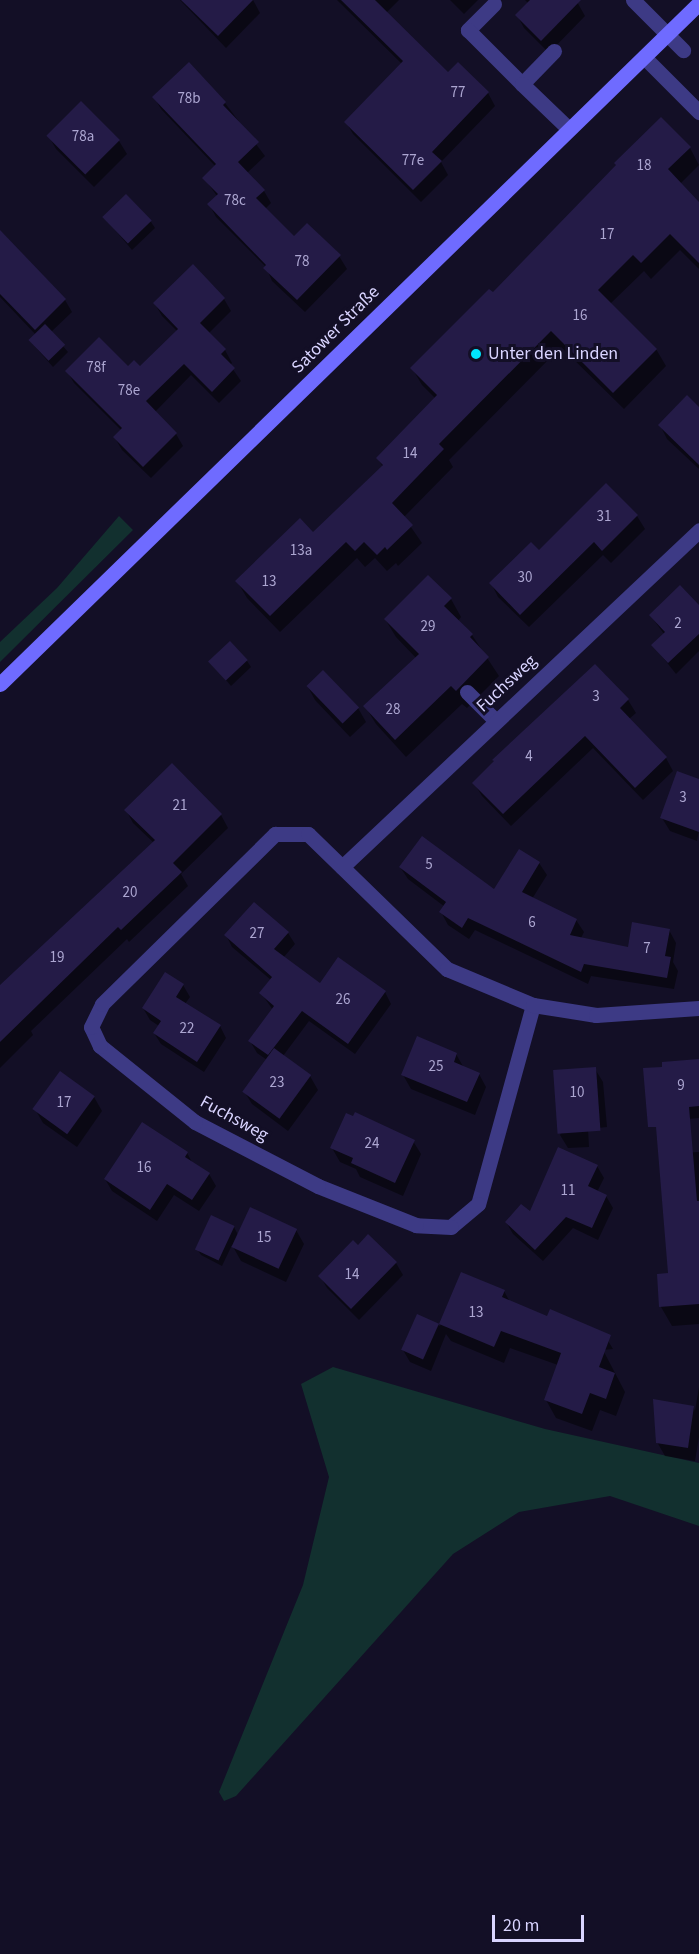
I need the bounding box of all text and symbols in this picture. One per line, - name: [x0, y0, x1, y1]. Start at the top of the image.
- house number: 77: [451, 84, 465, 102]
- house number: 78b: [177, 90, 201, 108]
- house number: 78a: [72, 128, 94, 146]
- house number: 77e: [402, 152, 424, 170]
- house number: 18: [637, 157, 651, 175]
- house number: 78c: [224, 192, 246, 210]
- house number: 17: [600, 226, 614, 244]
- house number: 78: [295, 253, 309, 271]
- street label: Satower Straße: [288, 282, 384, 378]
- house number: 16: [573, 307, 587, 325]
- place label: Unter den Linden: [488, 343, 618, 365]
- marker: Unter den Linden: [469, 347, 483, 361]
- house number: 78f: [86, 359, 106, 377]
- house number: 78e: [118, 382, 140, 400]
- house number: 14: [403, 445, 417, 463]
- house number: 31: [597, 508, 611, 526]
- house number: 13a: [290, 542, 312, 560]
- house number: 30: [518, 569, 532, 587]
- house number: 13: [262, 573, 276, 591]
- house number: 2: [674, 615, 682, 633]
- house number: 29: [421, 618, 435, 636]
- street label: Fuchsweg: [472, 651, 542, 717]
- house number: 3: [592, 688, 600, 706]
- house number: 28: [386, 701, 400, 719]
- house number: 4: [525, 748, 533, 766]
- house number: 3: [679, 789, 687, 807]
- house number: 21: [173, 797, 187, 815]
- house number: 5: [425, 856, 433, 874]
- house number: 20: [123, 884, 137, 902]
- house number: 6: [528, 914, 536, 932]
- house number: 27: [250, 925, 264, 943]
- house number: 7: [643, 940, 651, 958]
- house number: 19: [50, 949, 64, 967]
- house number: 26: [336, 991, 350, 1009]
- house number: 22: [180, 1020, 194, 1038]
- house number: 25: [429, 1058, 443, 1076]
- house number: 23: [270, 1074, 284, 1092]
- house number: 9: [677, 1077, 685, 1095]
- house number: 10: [570, 1084, 584, 1102]
- street label: Fuchsweg: [196, 1091, 272, 1147]
- house number: 17: [57, 1094, 71, 1112]
- house number: 24: [365, 1135, 379, 1153]
- house number: 16: [137, 1159, 151, 1177]
- house number: 11: [561, 1182, 575, 1200]
- house number: 15: [257, 1229, 271, 1247]
- house number: 14: [345, 1266, 359, 1284]
- house number: 13: [469, 1304, 483, 1322]
- scale bar: [495, 1903, 586, 1941]
- text: 20 m: [503, 1913, 539, 1938]

